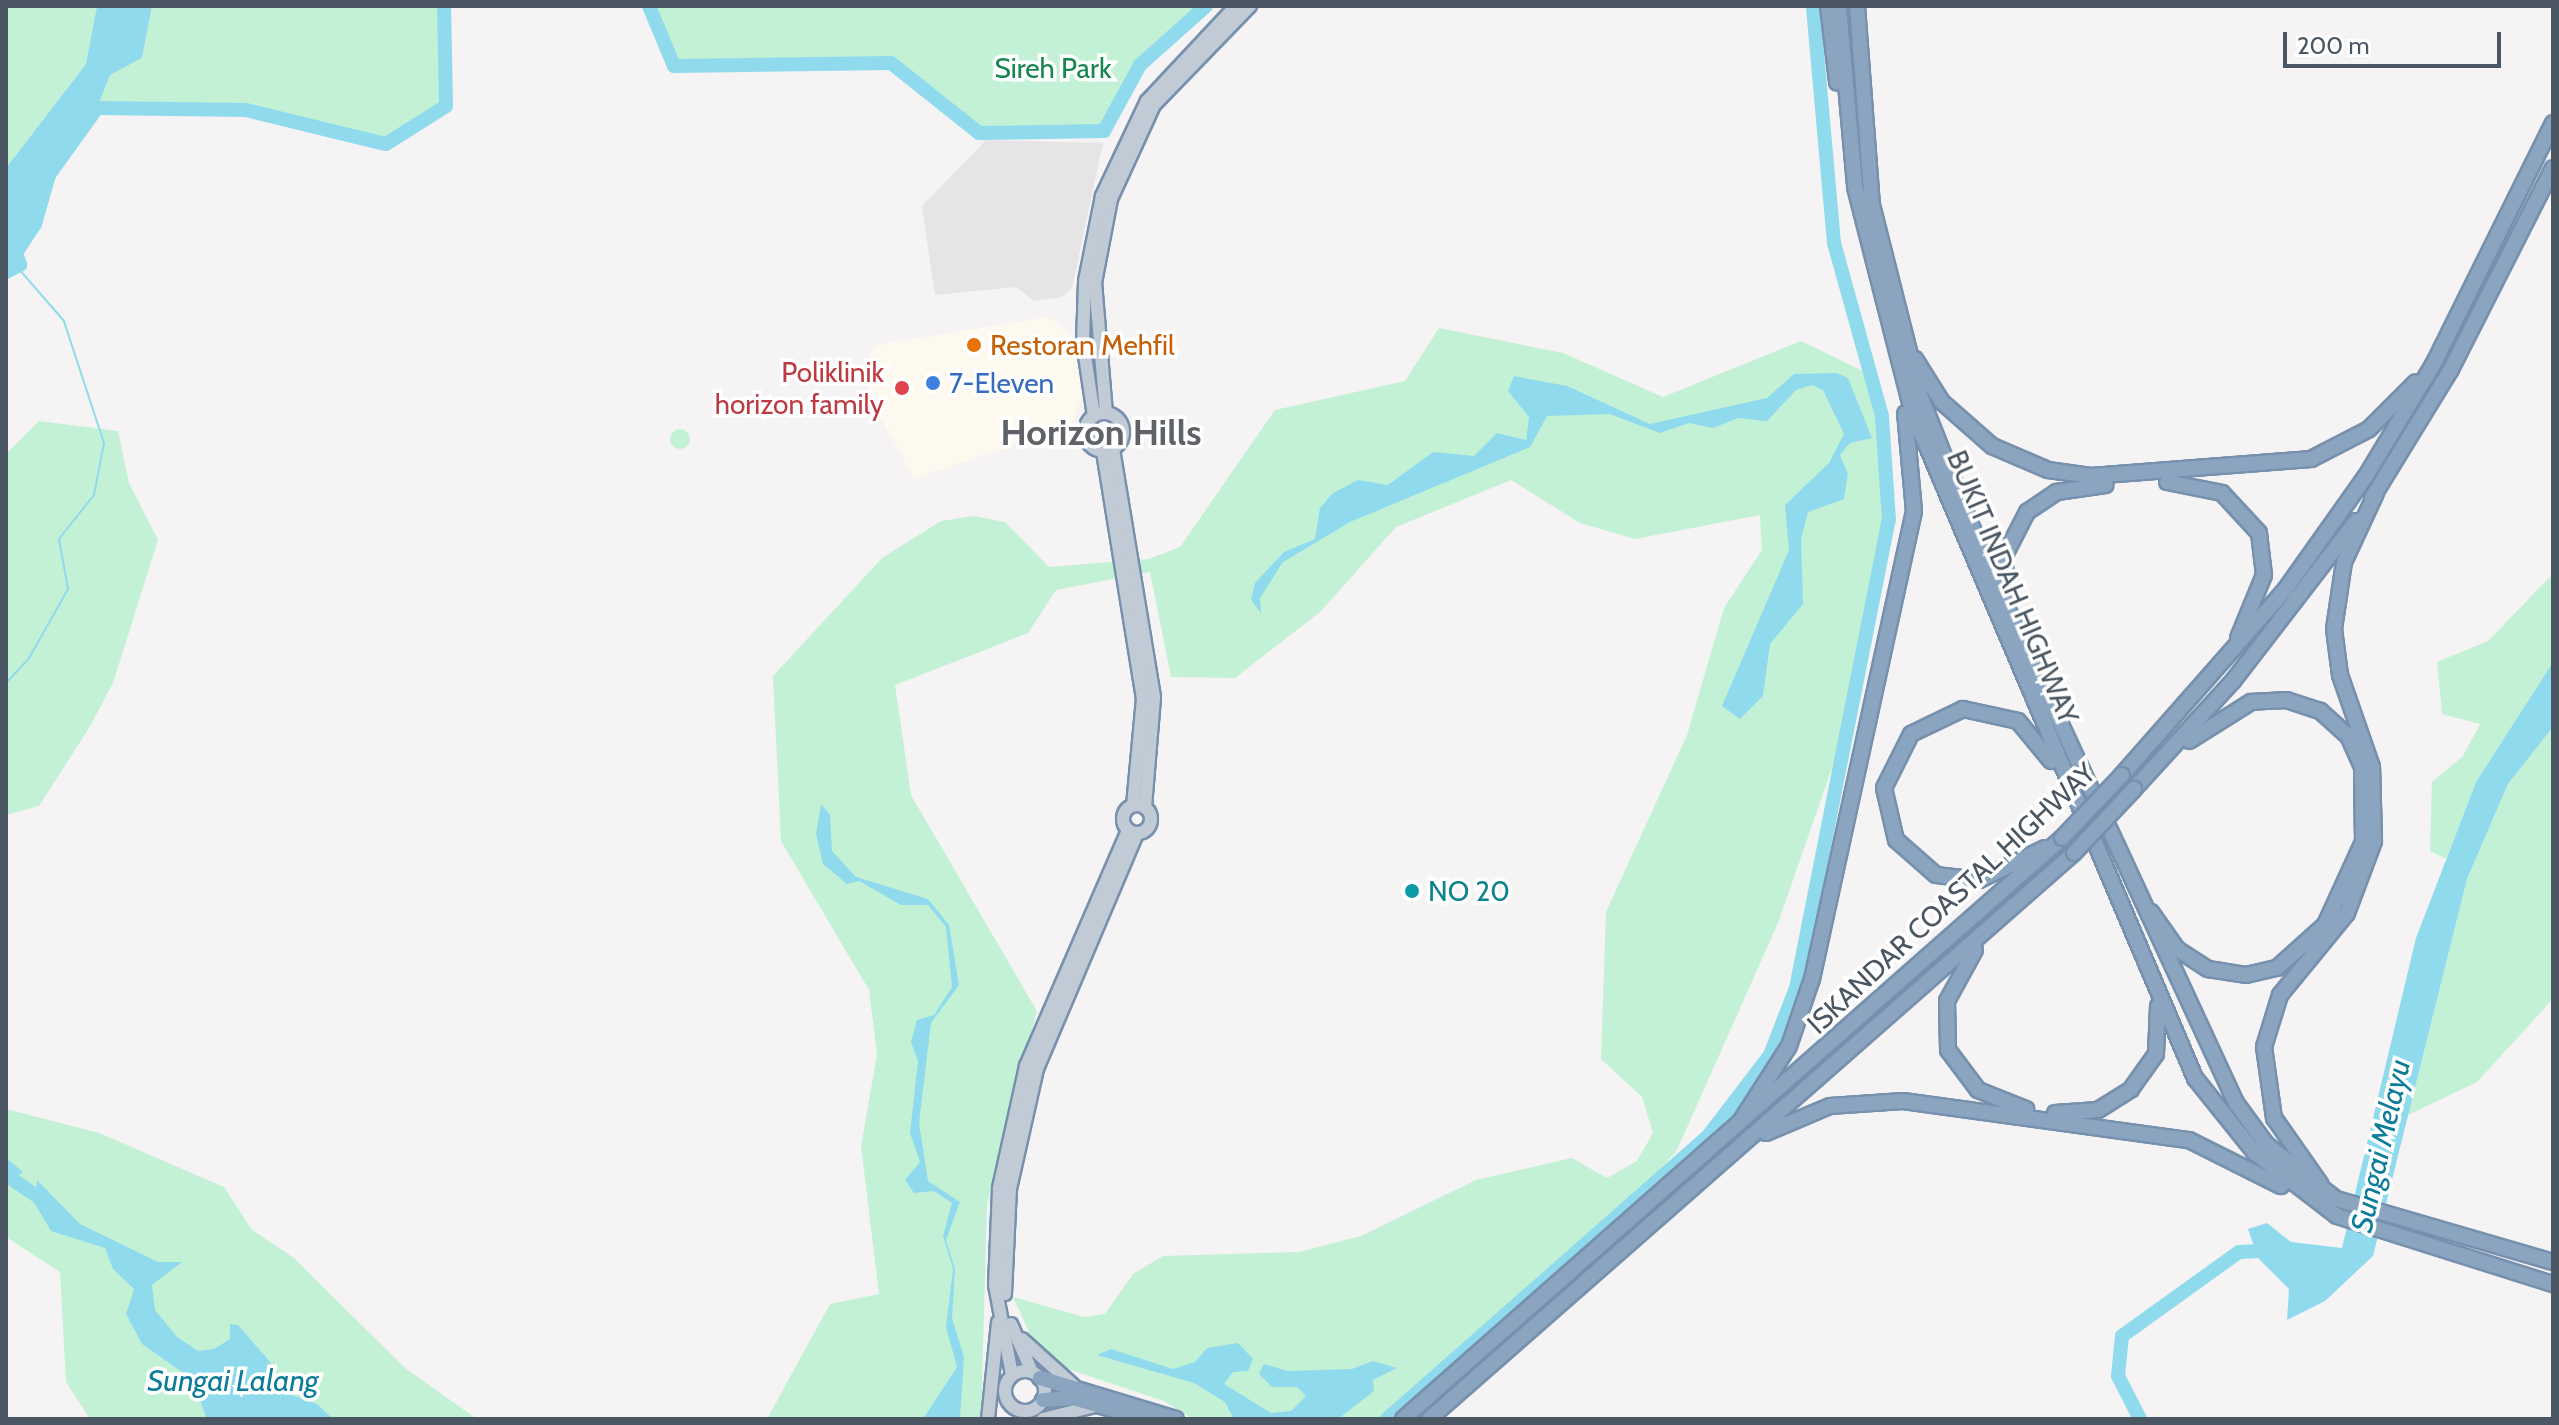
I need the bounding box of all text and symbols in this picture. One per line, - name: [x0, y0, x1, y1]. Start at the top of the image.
- scale bar: [2287, 16, 2505, 66]
- text: 200 m: [2297, 31, 2370, 60]
- park label: Sireh Park: [995, 51, 1111, 85]
- place label: Restoran Mehfil: [990, 328, 1175, 362]
- marker: Restoran Mehfil: [965, 336, 983, 354]
- place label: Poliklinik horizon family: [715, 355, 884, 421]
- place label: 7-Eleven: [949, 366, 1054, 400]
- marker: 7-Eleven: [924, 374, 942, 392]
- marker: Poliklinik horizon family: [891, 377, 913, 399]
- district label: Horizon Hills: [1001, 411, 1201, 455]
- street label: BUKIT INDAH HIGHWAY: [1940, 445, 2086, 729]
- street label: ISKANDAR COASTAL HIGHWAY: [1800, 756, 2102, 1040]
- place label: NO 20: [1428, 874, 1510, 908]
- marker: NO 20: [1403, 882, 1421, 900]
- water label: Sungai Melayu: [2344, 1056, 2418, 1236]
- water label: Sungai Lalang: [147, 1363, 319, 1399]

